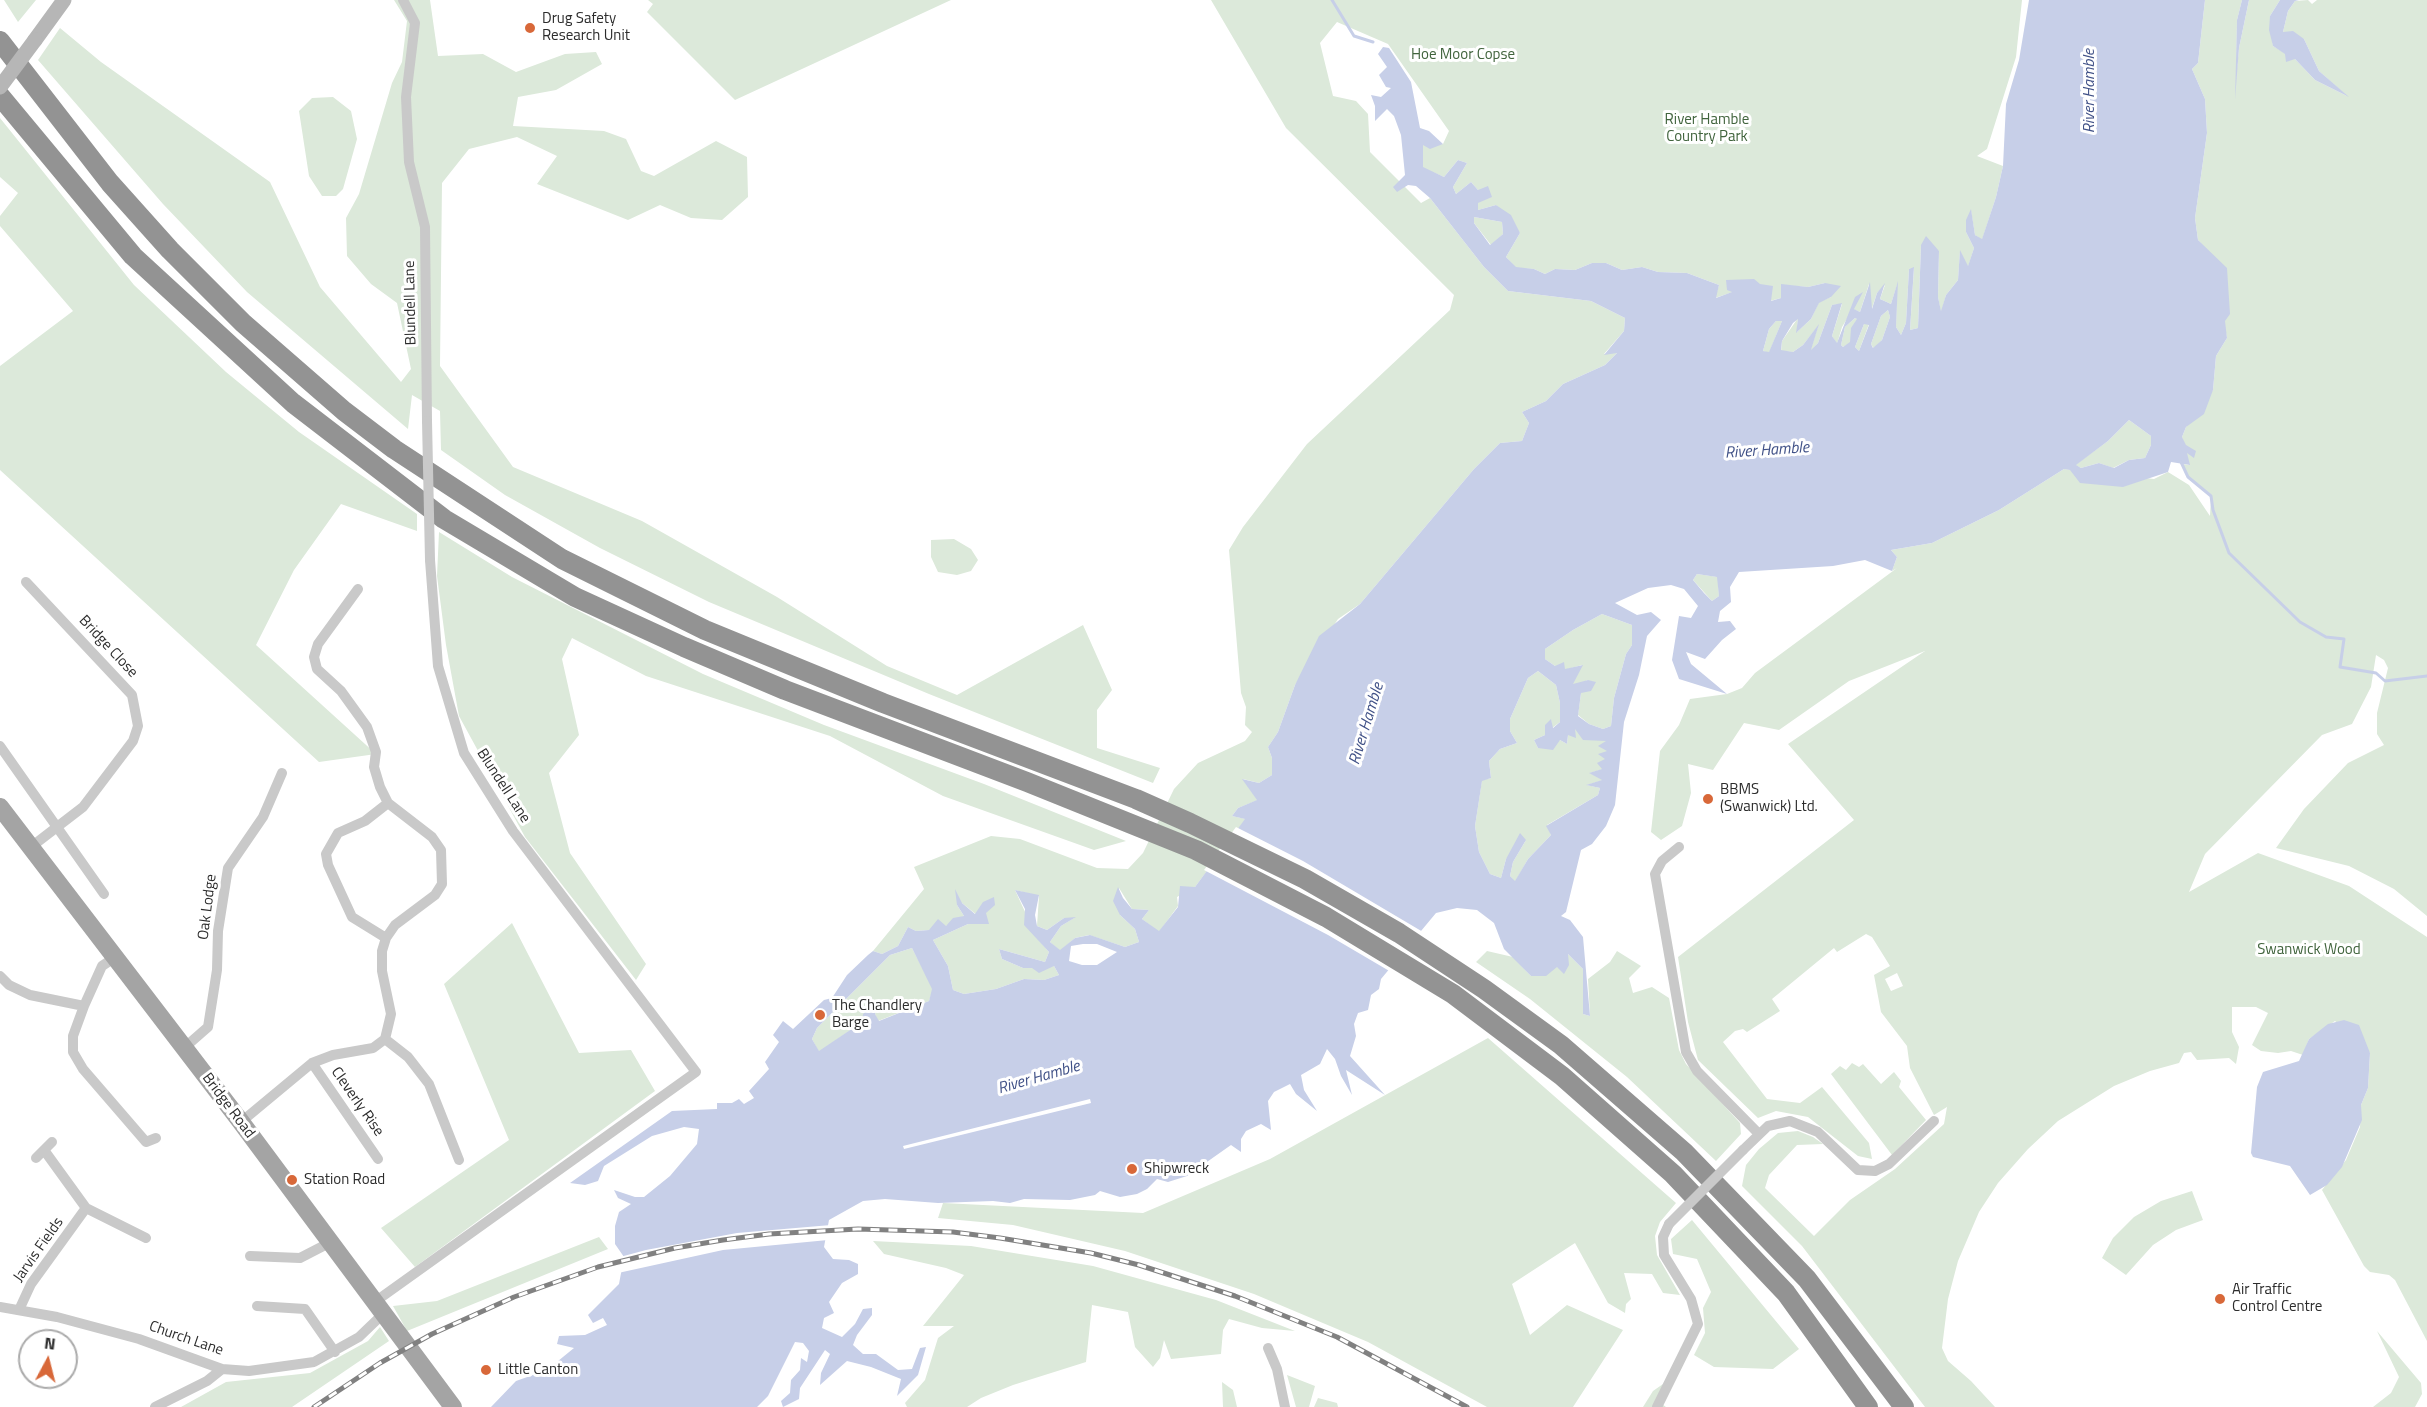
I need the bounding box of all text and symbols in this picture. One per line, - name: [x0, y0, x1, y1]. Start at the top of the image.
- place label: Drug Safety Research Unit: [542, 10, 630, 45]
- marker: Drug Safety Research Unit: [523, 21, 537, 35]
- park label: Hoe Moor Copse: [1411, 46, 1515, 64]
- water label: River Hamble: [2080, 49, 2100, 133]
- park label: River Hamble Country Park: [1665, 111, 1749, 146]
- street label: Blundell Lane: [401, 260, 421, 346]
- water label: River Hamble: [1724, 438, 1810, 464]
- street label: Bridge Close: [75, 612, 141, 682]
- water label: River Hamble: [1345, 681, 1389, 767]
- street label: Blundell Lane: [472, 746, 534, 826]
- place label: BBMS (Swanwick) Ltd.: [1720, 781, 1818, 816]
- marker: BBMS (Swanwick) Ltd.: [1701, 792, 1715, 806]
- street label: Oak Lodge: [195, 873, 221, 941]
- park label: Swanwick Wood: [2257, 941, 2361, 959]
- place label: The Chandlery Barge: [832, 997, 922, 1032]
- marker: The Chandlery Barge: [813, 1008, 827, 1022]
- water label: River Hamble: [996, 1057, 1082, 1099]
- street label: Cleverly Rise: [327, 1064, 387, 1140]
- street label: Bridge Road: [198, 1070, 258, 1142]
- place label: Shipwreck: [1144, 1160, 1209, 1178]
- marker: Shipwreck: [1125, 1162, 1139, 1176]
- place label: Station Road: [304, 1171, 385, 1189]
- marker: Station Road: [285, 1173, 299, 1187]
- street label: Jarvis Fields: [10, 1214, 68, 1286]
- place label: Air Traffic Control Centre: [2232, 1281, 2322, 1316]
- marker: Air Traffic Control Centre: [2213, 1292, 2227, 1306]
- street label: Church Lane: [146, 1318, 226, 1360]
- north arrow: [18, 1329, 78, 1389]
- text: N: [43, 1331, 57, 1356]
- place label: Little Canton: [498, 1361, 578, 1379]
- marker: Little Canton: [479, 1363, 493, 1377]

